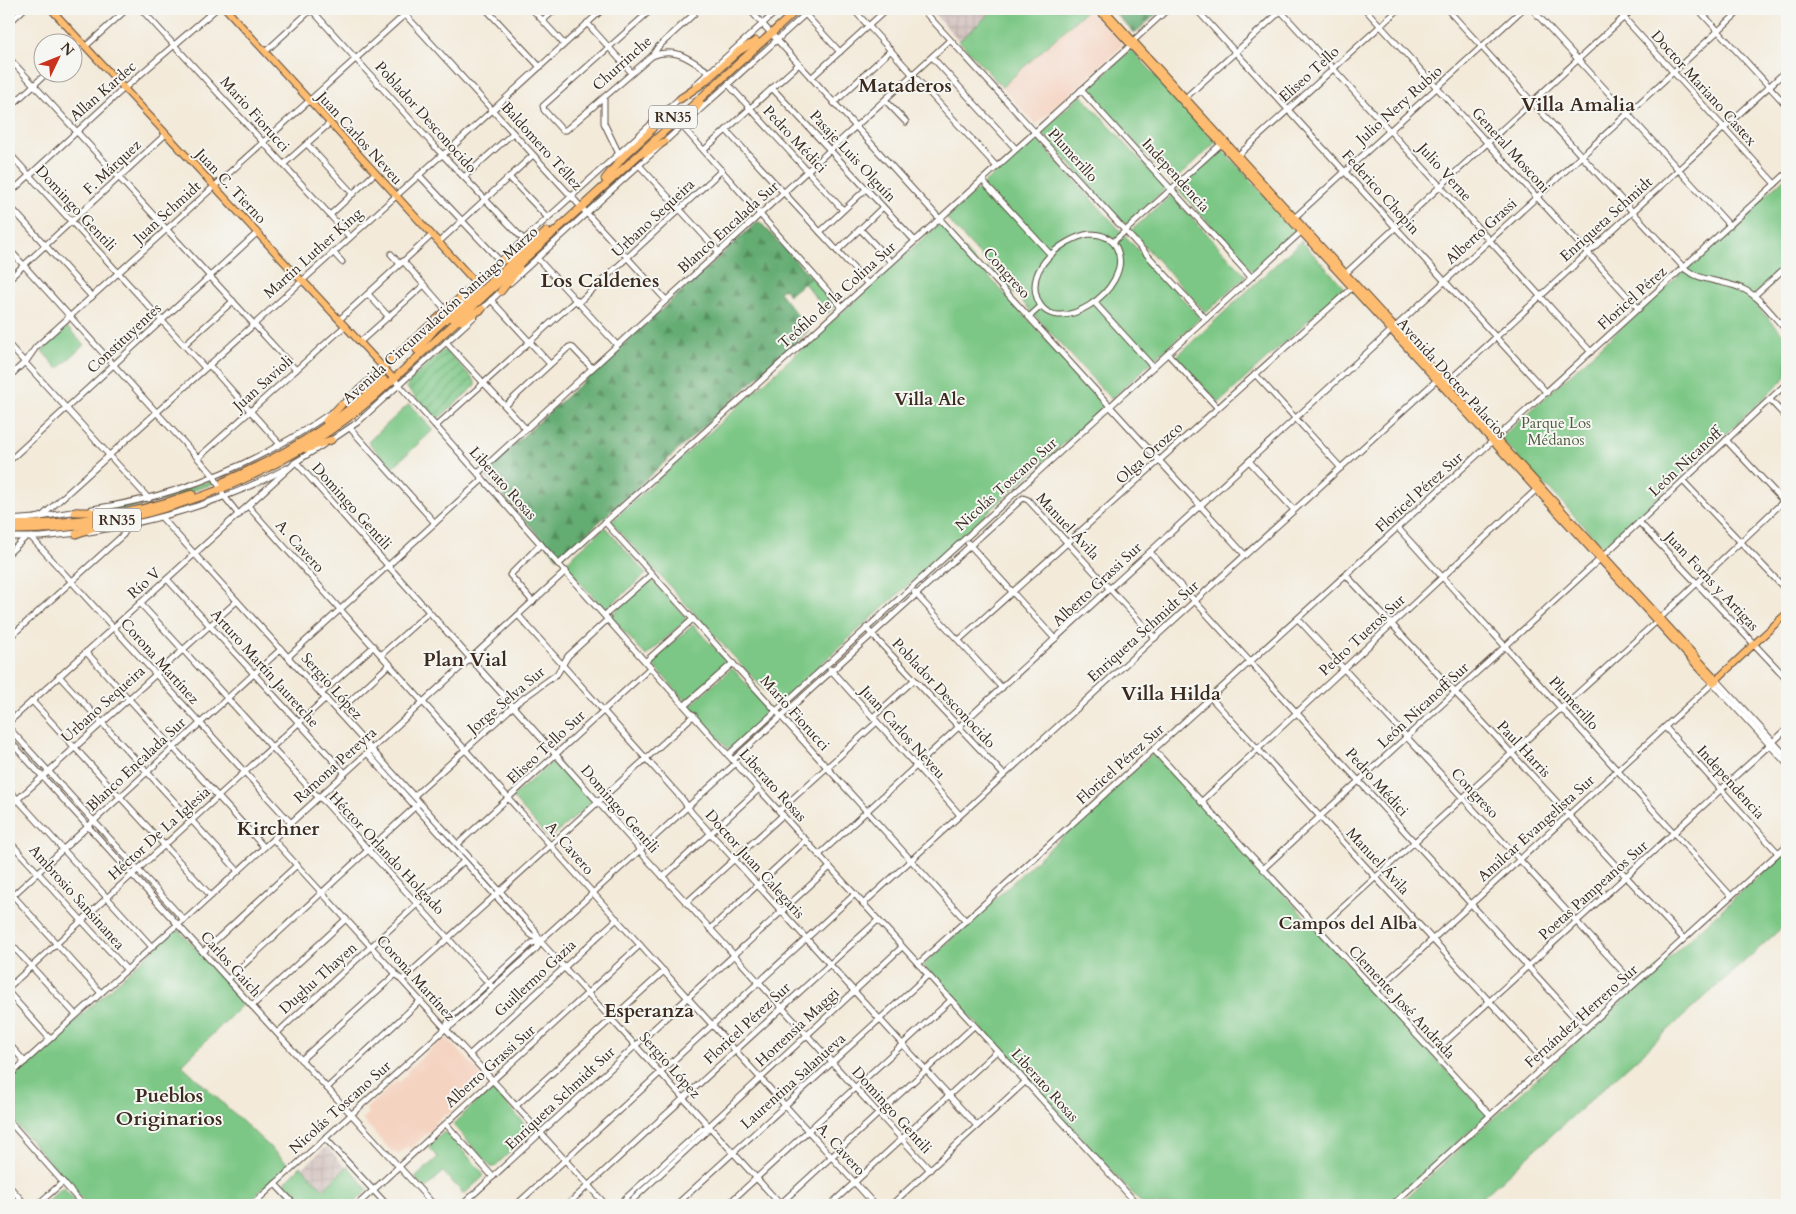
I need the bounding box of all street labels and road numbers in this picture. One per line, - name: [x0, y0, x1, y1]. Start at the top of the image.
- street label: Doctor Mariano Castex: [1647, 26, 1762, 150]
- street label: Churrinche: [588, 31, 656, 95]
- street label: Eliseo Tello: [1275, 42, 1343, 106]
- street label: Allan Kardec: [65, 56, 141, 125]
- street label: Poblador Desconocido: [371, 57, 481, 177]
- street label: Julio Nery Rubio: [1350, 61, 1446, 150]
- street label: Mario Fiorucci: [216, 72, 294, 156]
- street label: Juan Carlos Neveu: [311, 86, 407, 189]
- street label: Baldomero Téllez: [497, 97, 587, 195]
- street label: Pedro Médici: [759, 101, 831, 177]
- street label: General Mosconi: [1467, 103, 1555, 197]
- road number: RN35: [649, 105, 697, 128]
- street label: Pasaje Luis Olguín: [805, 106, 901, 207]
- street label: Plumerillo: [1044, 124, 1102, 186]
- street label: Independencia: [1138, 134, 1215, 216]
- street label: F. Márquez: [79, 135, 145, 199]
- street label: Julio Verne: [1412, 137, 1477, 206]
- street label: Juan C. Tierno: [190, 143, 271, 228]
- street label: Federico Chopin: [1338, 145, 1425, 239]
- street label: Domingo Gentili: [31, 161, 121, 255]
- street label: Enriqueta Schmidt: [1555, 172, 1657, 266]
- street label: Urbano Sequeira: [607, 174, 699, 262]
- street label: Juan Schmidt: [127, 176, 205, 249]
- street label: Blanco Encalada Sur: [673, 176, 783, 278]
- street label: Alberto Grassi: [1441, 194, 1521, 268]
- street label: Martin Luther King: [259, 203, 367, 303]
- street label: Avenida Circunvalación Santiago Marzo: [338, 222, 542, 408]
- street label: Teófilo de la Colina Sur: [774, 237, 900, 353]
- street label: Congreso: [979, 243, 1035, 303]
- street label: Floricel Pérez: [1593, 261, 1671, 334]
- street label: Constituyentes: [82, 298, 166, 378]
- street label: Avenida Doctor Palacios: [1393, 313, 1511, 443]
- street label: Juan Savioli: [227, 351, 297, 417]
- street label: Olga Orozco: [1111, 417, 1187, 489]
- street label: León Nicanoff: [1644, 421, 1728, 501]
- street label: Nicolás Toscano Sur: [951, 433, 1062, 535]
- street label: Liberato Rosas: [465, 442, 541, 524]
- street label: Floricel Pérez Sur: [1371, 447, 1468, 537]
- street label: Domingo Gentili: [308, 458, 396, 554]
- street label: Manuel Ávila: [1032, 488, 1105, 564]
- road number: RN35: [93, 508, 141, 532]
- street label: A. Cavero: [271, 515, 329, 577]
- street label: Juan Forns y Artigas: [1659, 526, 1763, 635]
- street label: Alberto Grassi Sur: [1048, 537, 1146, 631]
- street label: Río V: [123, 563, 165, 603]
- street label: Enriqueta Schmidt Sur: [1083, 575, 1203, 686]
- street label: Pedro Tueros Sur: [1315, 589, 1410, 680]
- street label: Arturo Martín Jauretche: [206, 604, 324, 732]
- street label: Corona Martínez: [116, 614, 204, 709]
- street label: Poblador Desconocido: [888, 634, 1000, 752]
- street label: Sergio López: [297, 648, 367, 724]
- street label: León Nicanoff Sur: [1373, 657, 1473, 752]
- street label: Urbano Sequeira: [57, 661, 150, 747]
- street label: Jorge Selva Sur: [462, 661, 549, 740]
- street label: Mario Fiorucci: [756, 671, 834, 755]
- street label: Plumerillo: [1545, 672, 1603, 734]
- street label: Juan Carlos Neveu: [854, 680, 950, 783]
- street label: Eliseo Tello Sur: [503, 705, 590, 788]
- street label: Blanco Encalada Sur: [82, 712, 190, 815]
- street label: Paul Harris: [1493, 716, 1555, 782]
- street label: Floricel Pérez Sur: [1072, 719, 1169, 809]
- street label: Ramona Pereyra: [289, 722, 381, 807]
- street label: Independencia: [1693, 741, 1770, 823]
- street label: Liberato Rosas: [735, 744, 811, 826]
- street label: Pedro Médici: [1341, 744, 1413, 820]
- street label: Domingo Gentili: [576, 761, 664, 857]
- street label: Congreso: [1447, 764, 1503, 822]
- street label: Amilcar Evangelista Sur: [1473, 770, 1599, 886]
- street label: Héctor De La Iglesia: [104, 781, 215, 884]
- street label: Héctor Orlando Holgado: [325, 787, 449, 919]
- street label: Doctor Juan Calegaris: [701, 805, 809, 923]
- street label: A. Cavero: [541, 817, 599, 879]
- street label: Manuel Ávila: [1342, 823, 1415, 899]
- street label: Poetas Pampeanos Sur: [1534, 835, 1652, 944]
- street label: Ambrosio Sansinanea: [24, 840, 130, 954]
- street label: Carlos Gaich: [196, 927, 266, 1002]
- street label: Corona Martínez: [372, 931, 460, 1026]
- street label: Guillermo Gazia: [490, 935, 581, 1021]
- street label: Dughu Thayen: [275, 937, 362, 1018]
- street label: Clemente José Andrada: [1344, 941, 1460, 1063]
- street label: Fernández Herrero Sur: [1520, 959, 1642, 1072]
- street label: Floricel Pérez Sur: [699, 977, 795, 1068]
- street label: Hortensia Maggi: [751, 983, 843, 1071]
- street label: Alberto Grassi Sur: [441, 1020, 540, 1112]
- street label: Sergio López: [635, 1027, 705, 1103]
- street label: Laurentina Salanueva: [736, 1028, 850, 1133]
- street label: Enriqueta Schmidt Sur: [501, 1041, 620, 1154]
- street label: Liberato Rosas: [1007, 1044, 1083, 1126]
- street label: Nicolás Toscano Sur: [285, 1056, 396, 1158]
- street label: Domingo Gentili: [848, 1062, 936, 1158]
- street label: A. Cavero: [812, 1118, 870, 1180]

